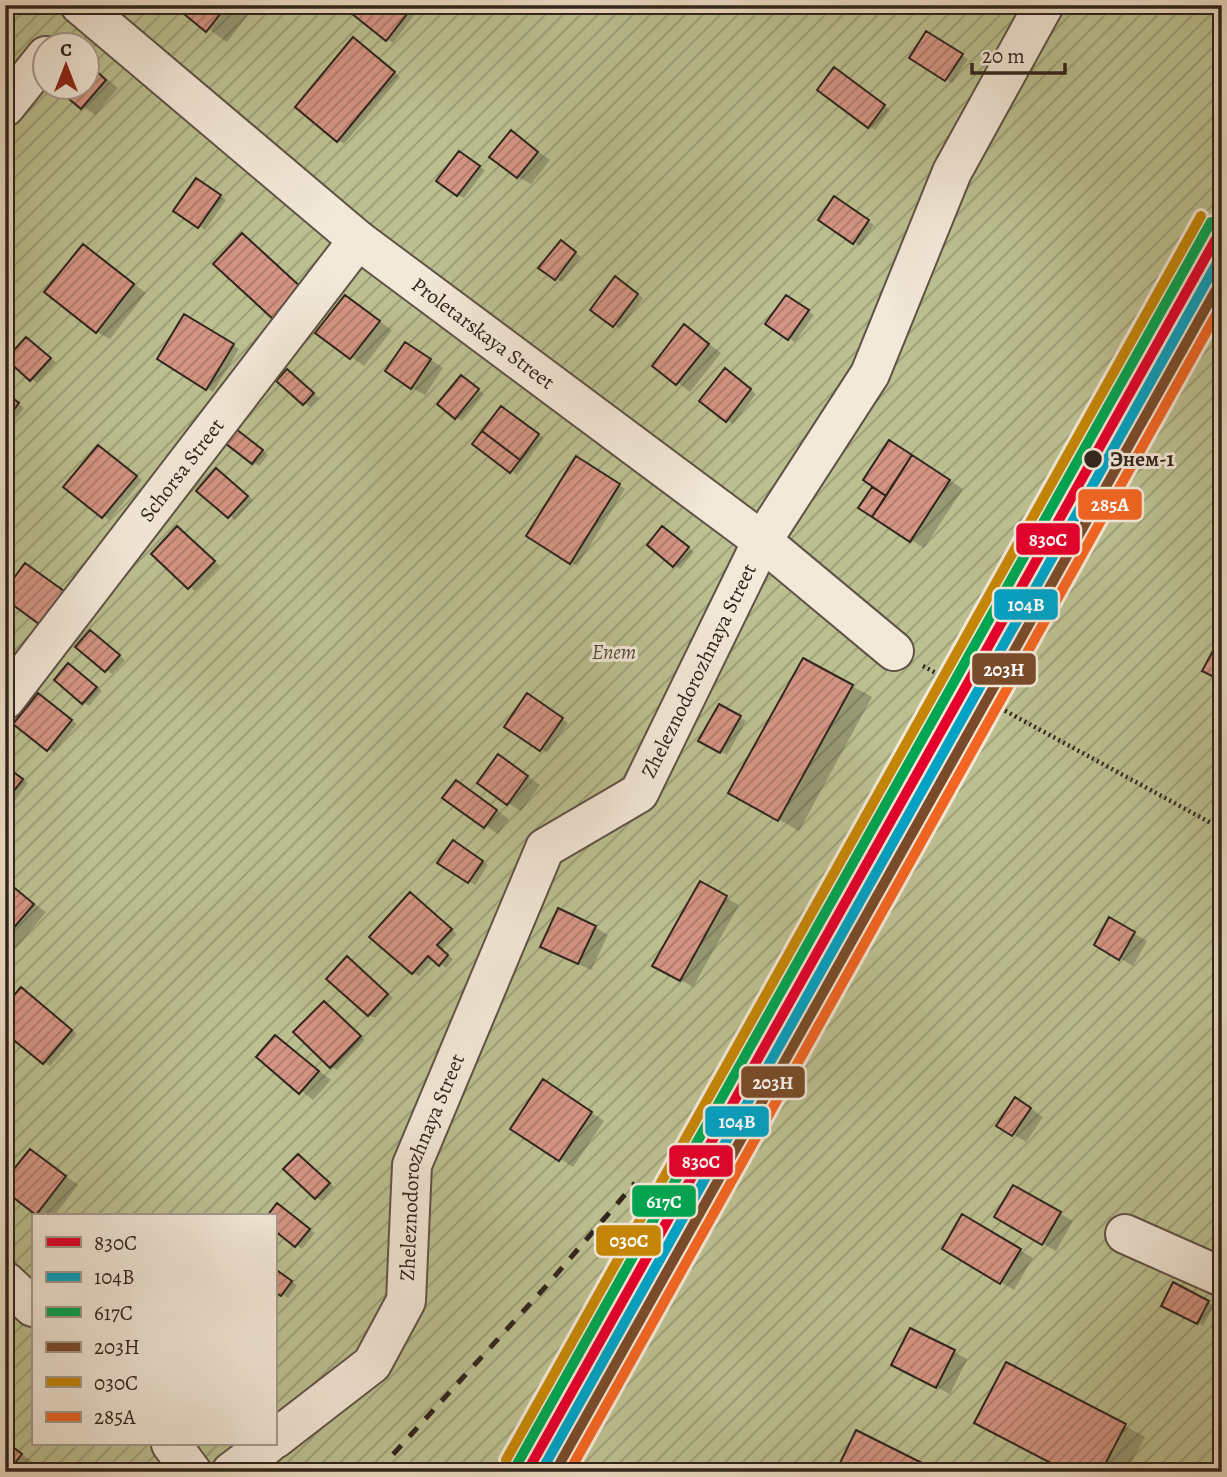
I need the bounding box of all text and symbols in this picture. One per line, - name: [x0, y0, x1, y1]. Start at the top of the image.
- north arrow: [32, 32, 102, 102]
- scale bar: [972, 32, 1064, 76]
- text: С: [60, 37, 72, 63]
- text: 20 m: [982, 42, 1025, 70]
- street label: Proletarskaya Street: [406, 271, 560, 396]
- street label: Schorsa Street: [133, 412, 230, 527]
- place label: Энем-1: [1110, 445, 1175, 473]
- marker: Энем-1: [1082, 448, 1104, 470]
- line badge: 285А: [1077, 488, 1143, 521]
- text: 285А: [1091, 492, 1130, 518]
- line badge: 830С: [1015, 522, 1081, 556]
- text: 830С: [1029, 527, 1067, 553]
- street label: Zheleznodorozhnaya Street: [634, 559, 763, 783]
- line badge: 104В: [993, 588, 1059, 621]
- text: 104В: [1007, 592, 1045, 618]
- park label: Enem: [592, 638, 636, 666]
- line badge: 203Н: [971, 652, 1037, 686]
- text: 203Н: [983, 657, 1025, 683]
- street label: Zheleznodorozhnaya Street: [393, 1049, 471, 1282]
- line badge: 203Н: [740, 1065, 806, 1099]
- text: 203Н: [752, 1070, 794, 1096]
- line badge: 104В: [704, 1105, 770, 1138]
- text: 104В: [718, 1109, 756, 1135]
- line badge: 830С: [668, 1144, 734, 1178]
- text: 830С: [682, 1149, 720, 1175]
- line badge: 617C: [631, 1184, 697, 1218]
- text: 617C: [646, 1189, 682, 1215]
- legend: [32, 1214, 276, 1446]
- line badge: 030C: [595, 1224, 662, 1257]
- text: 030C: [610, 1228, 649, 1254]
- text: 830С: [94, 1229, 137, 1257]
- text: 104В: [94, 1263, 134, 1291]
- text: 617C: [94, 1299, 133, 1327]
- text: 203Н: [94, 1333, 140, 1361]
- text: 030C: [94, 1369, 138, 1397]
- text: 285А: [94, 1403, 136, 1431]

